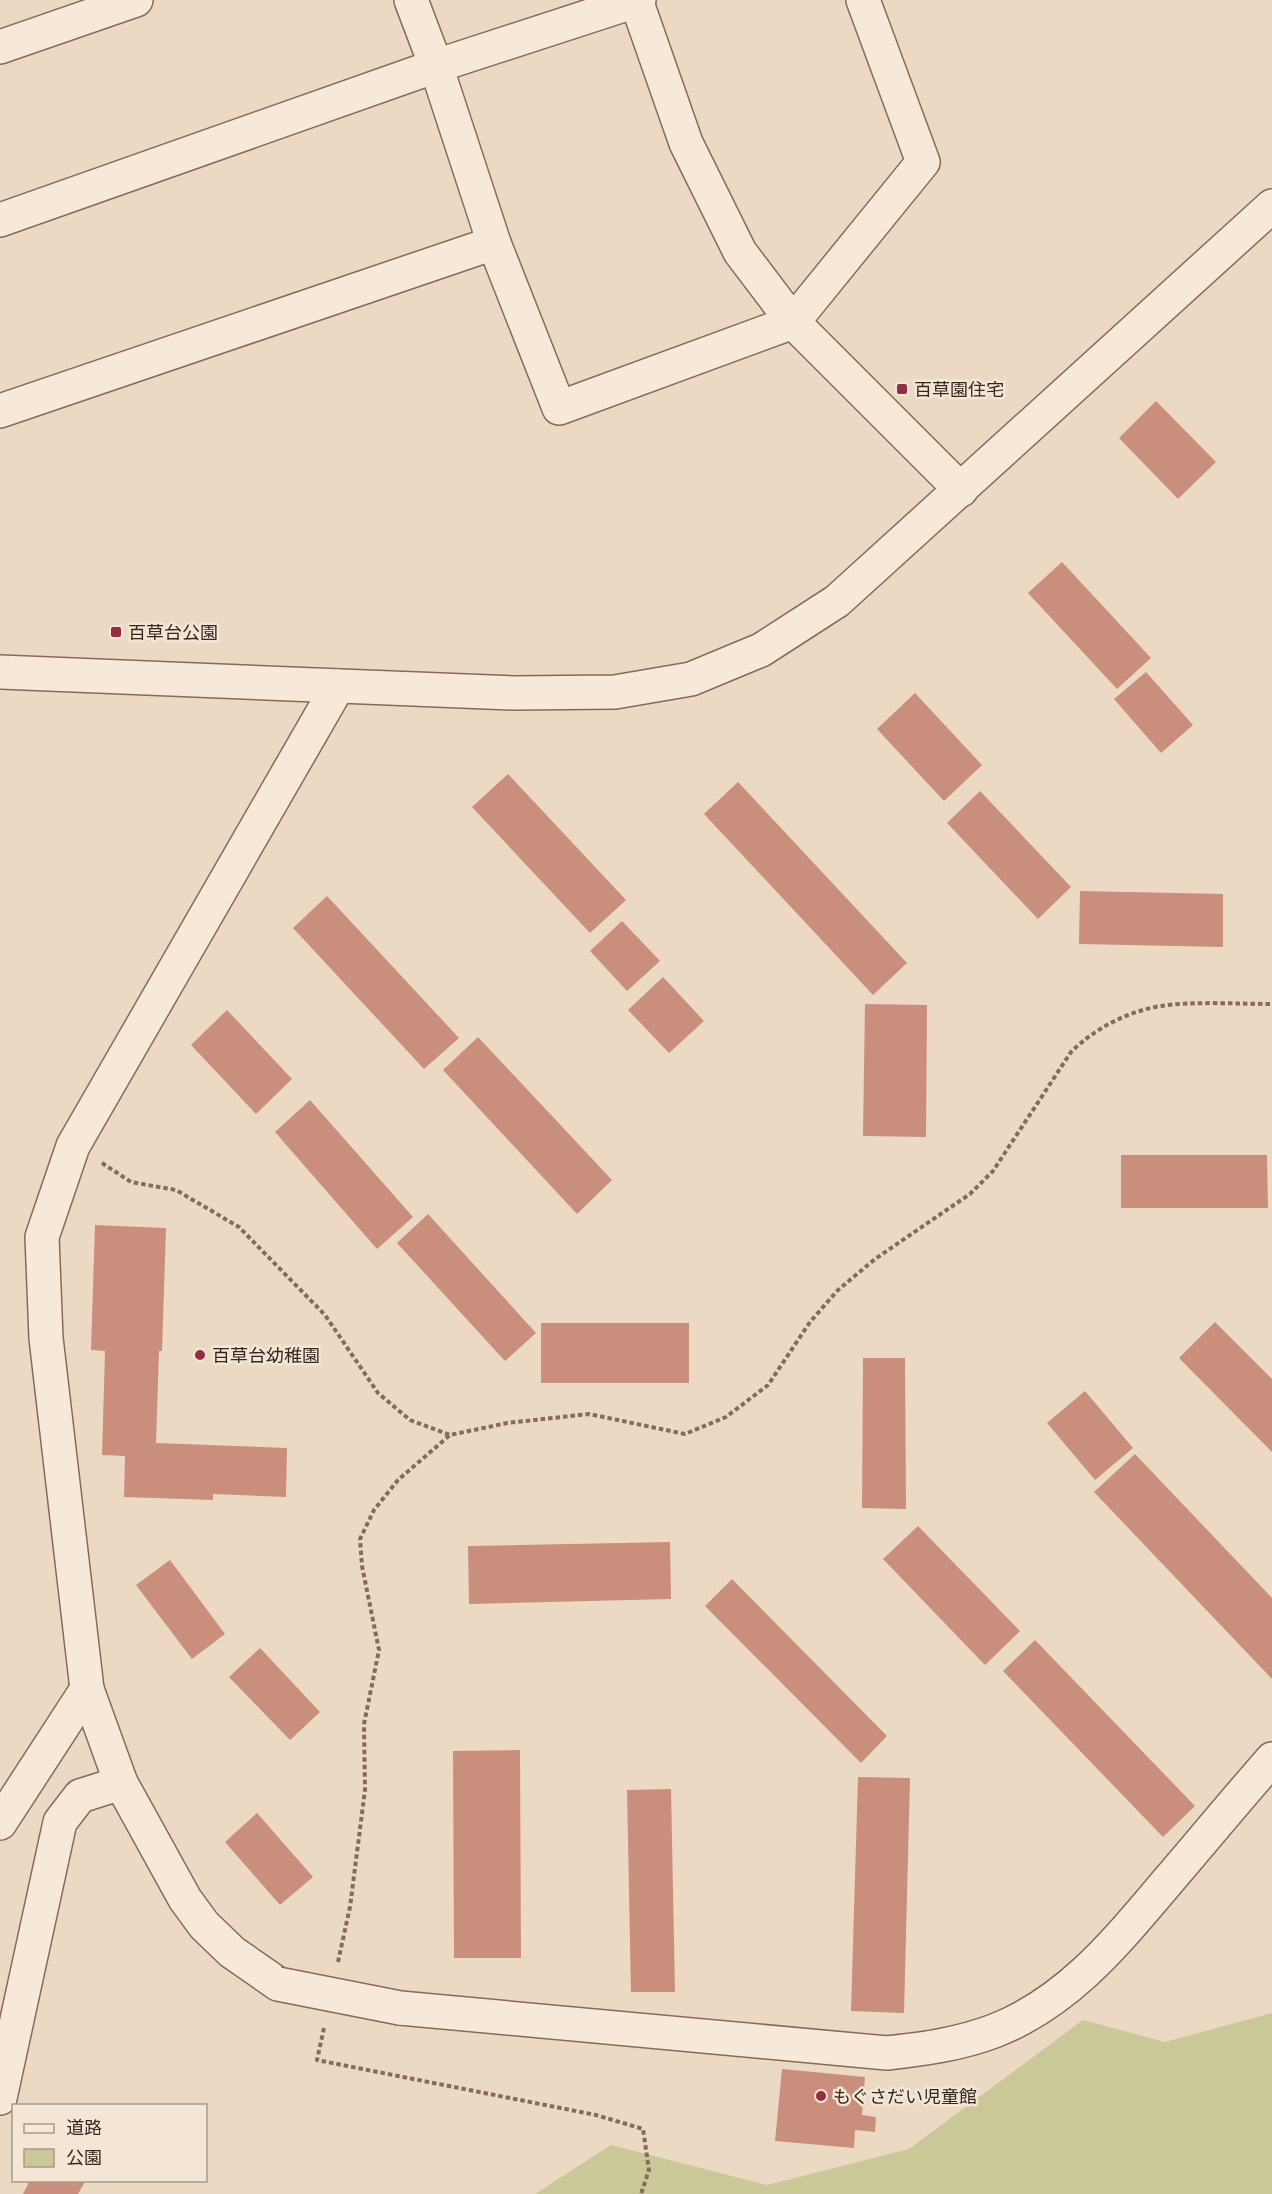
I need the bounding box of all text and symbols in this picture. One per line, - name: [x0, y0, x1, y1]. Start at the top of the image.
- place label: 百草園住宅: [914, 377, 1004, 402]
- marker: 百草園住宅: [895, 382, 909, 396]
- place label: 百草台公園: [128, 620, 218, 645]
- marker: 百草台公園: [109, 625, 123, 639]
- place label: 百草台幼稚園: [212, 1343, 320, 1368]
- marker: 百草台幼稚園: [193, 1348, 207, 1362]
- place label: もぐさだい児童館: [833, 2084, 977, 2109]
- marker: もぐさだい児童館: [814, 2089, 828, 2103]
- legend: [12, 2104, 207, 2182]
- text: 道路: [66, 2115, 102, 2140]
- text: 公園: [66, 2145, 102, 2170]

